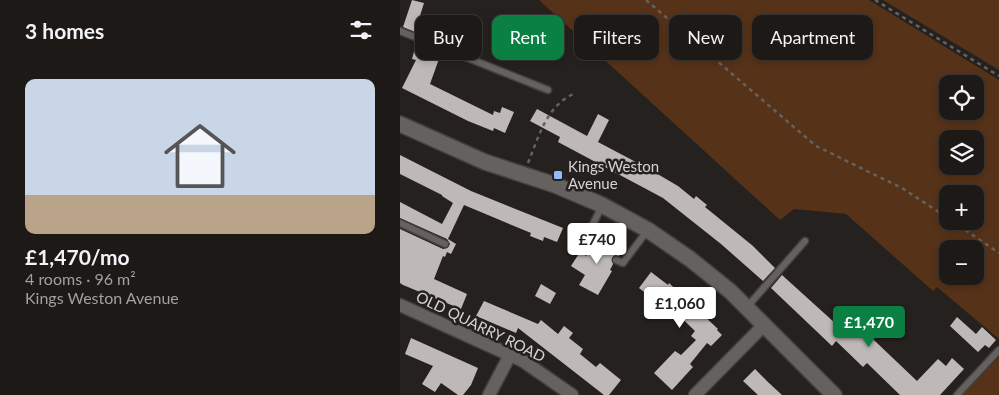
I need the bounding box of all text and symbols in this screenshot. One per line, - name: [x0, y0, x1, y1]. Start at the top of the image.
- chip: Buy: [415, 15, 482, 60]
- chip: Rent: [492, 15, 564, 60]
- chip: Filters: [574, 15, 659, 60]
- chip: New: [669, 15, 742, 60]
- chip: Apartment: [752, 15, 873, 60]
- icon: filters: [347, 16, 375, 44]
- text: 3 homes: [25, 18, 104, 43]
- map controls: [939, 75, 984, 285]
- button: locate: [939, 75, 984, 120]
- icon: home: [155, 111, 245, 201]
- button: layers: [939, 130, 984, 175]
- place label: Kings Weston Avenue: [568, 157, 659, 192]
- marker: Kings Weston Avenue: [552, 169, 564, 181]
- button: +: [939, 185, 984, 230]
- pin: £740: [567, 222, 627, 265]
- text: £740: [578, 229, 616, 248]
- button: −: [939, 240, 984, 285]
- text: £1,470/mo: [25, 244, 130, 269]
- text: 4 rooms · 96 m²: [25, 269, 136, 288]
- pin: £1,060: [639, 286, 721, 329]
- street label: OLD QUARRY ROAD: [413, 287, 549, 365]
- text: Kings Weston Avenue: [25, 288, 179, 307]
- text: £1,060: [655, 293, 705, 312]
- pin: £1,470: [828, 306, 910, 348]
- text: £1,470: [844, 312, 894, 331]

